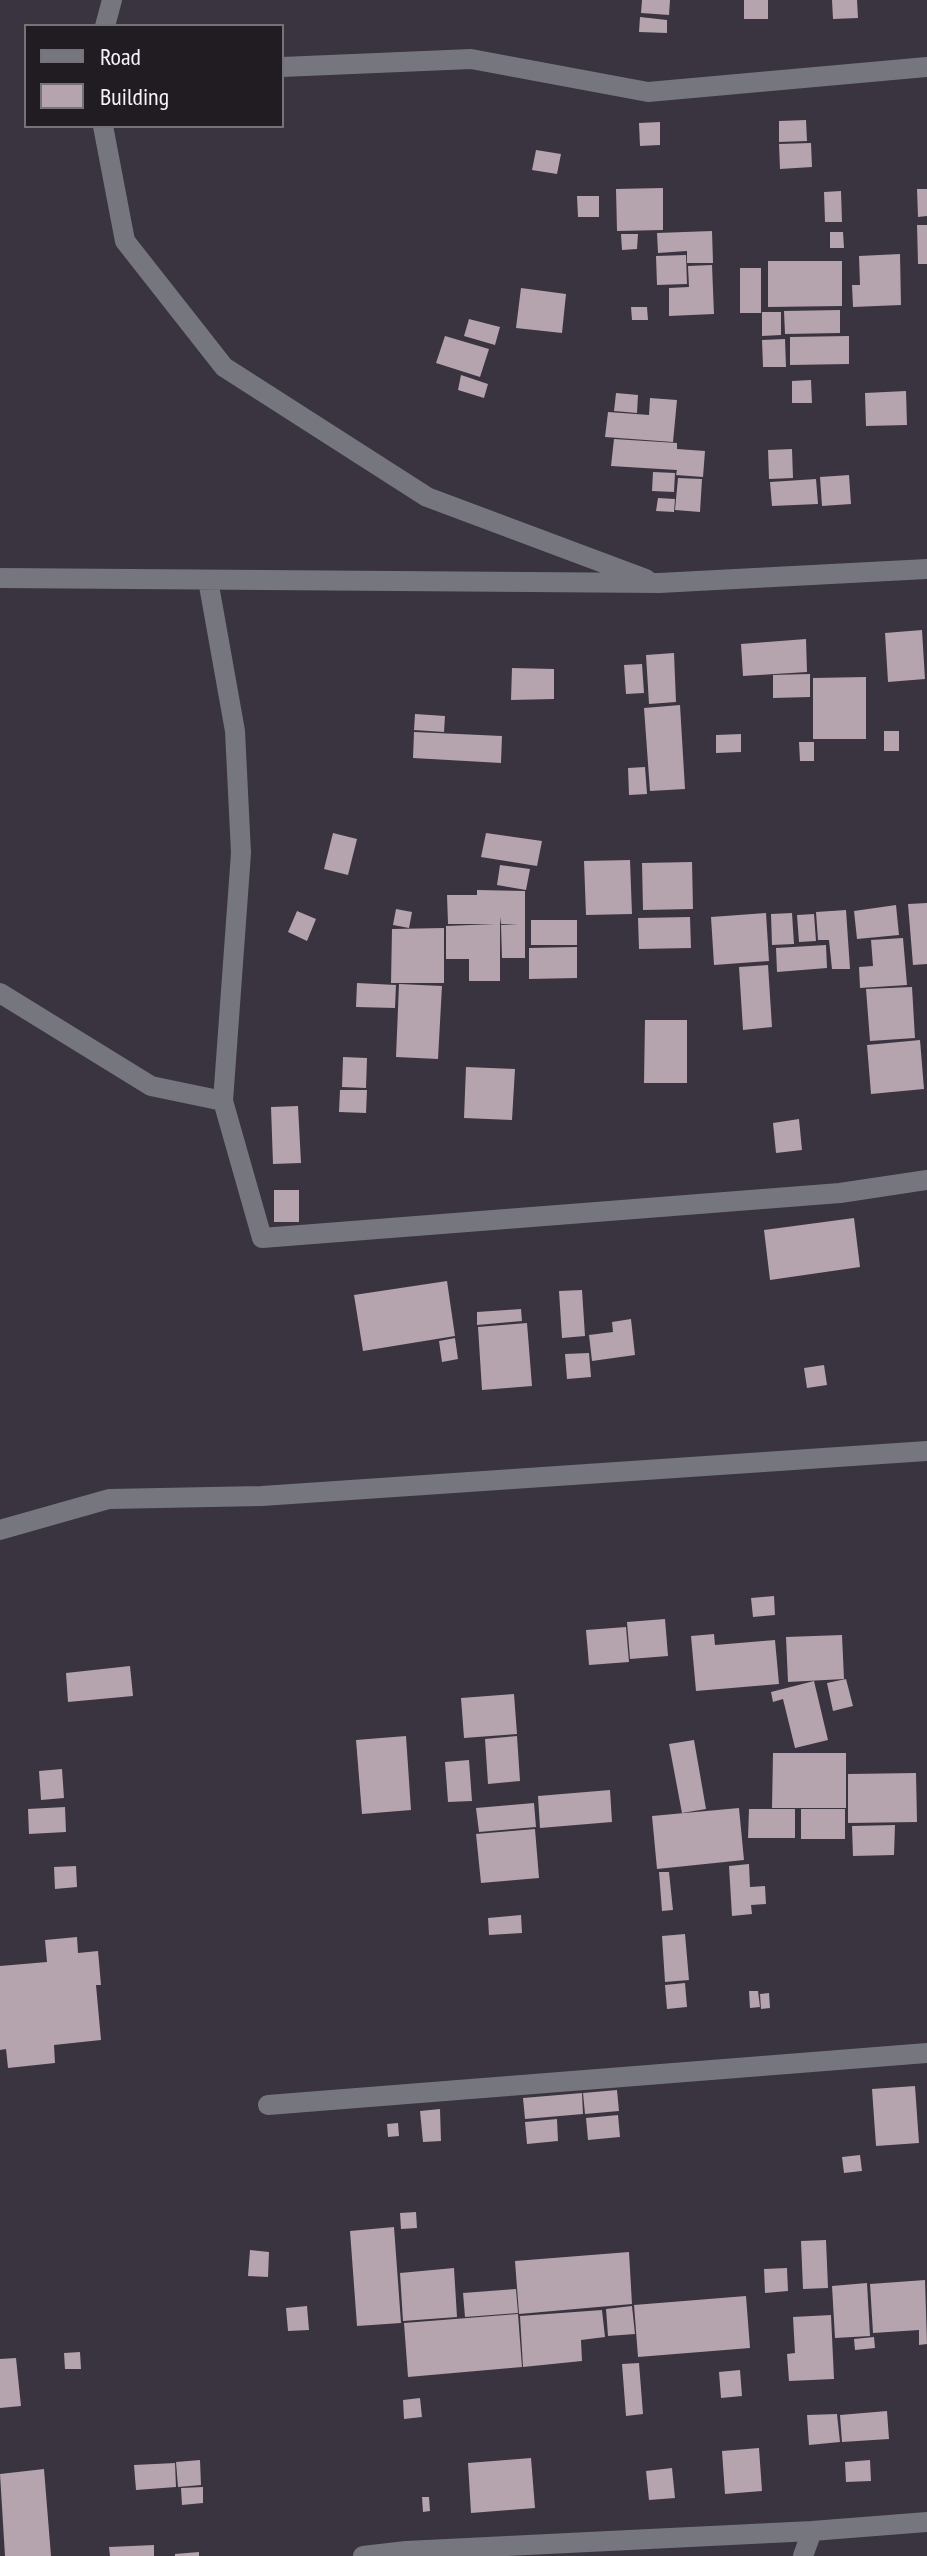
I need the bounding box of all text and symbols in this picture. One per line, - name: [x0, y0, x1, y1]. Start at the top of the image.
- legend: [24, 24, 284, 128]
- text: Road: [100, 41, 141, 72]
- text: Building: [100, 81, 169, 112]

